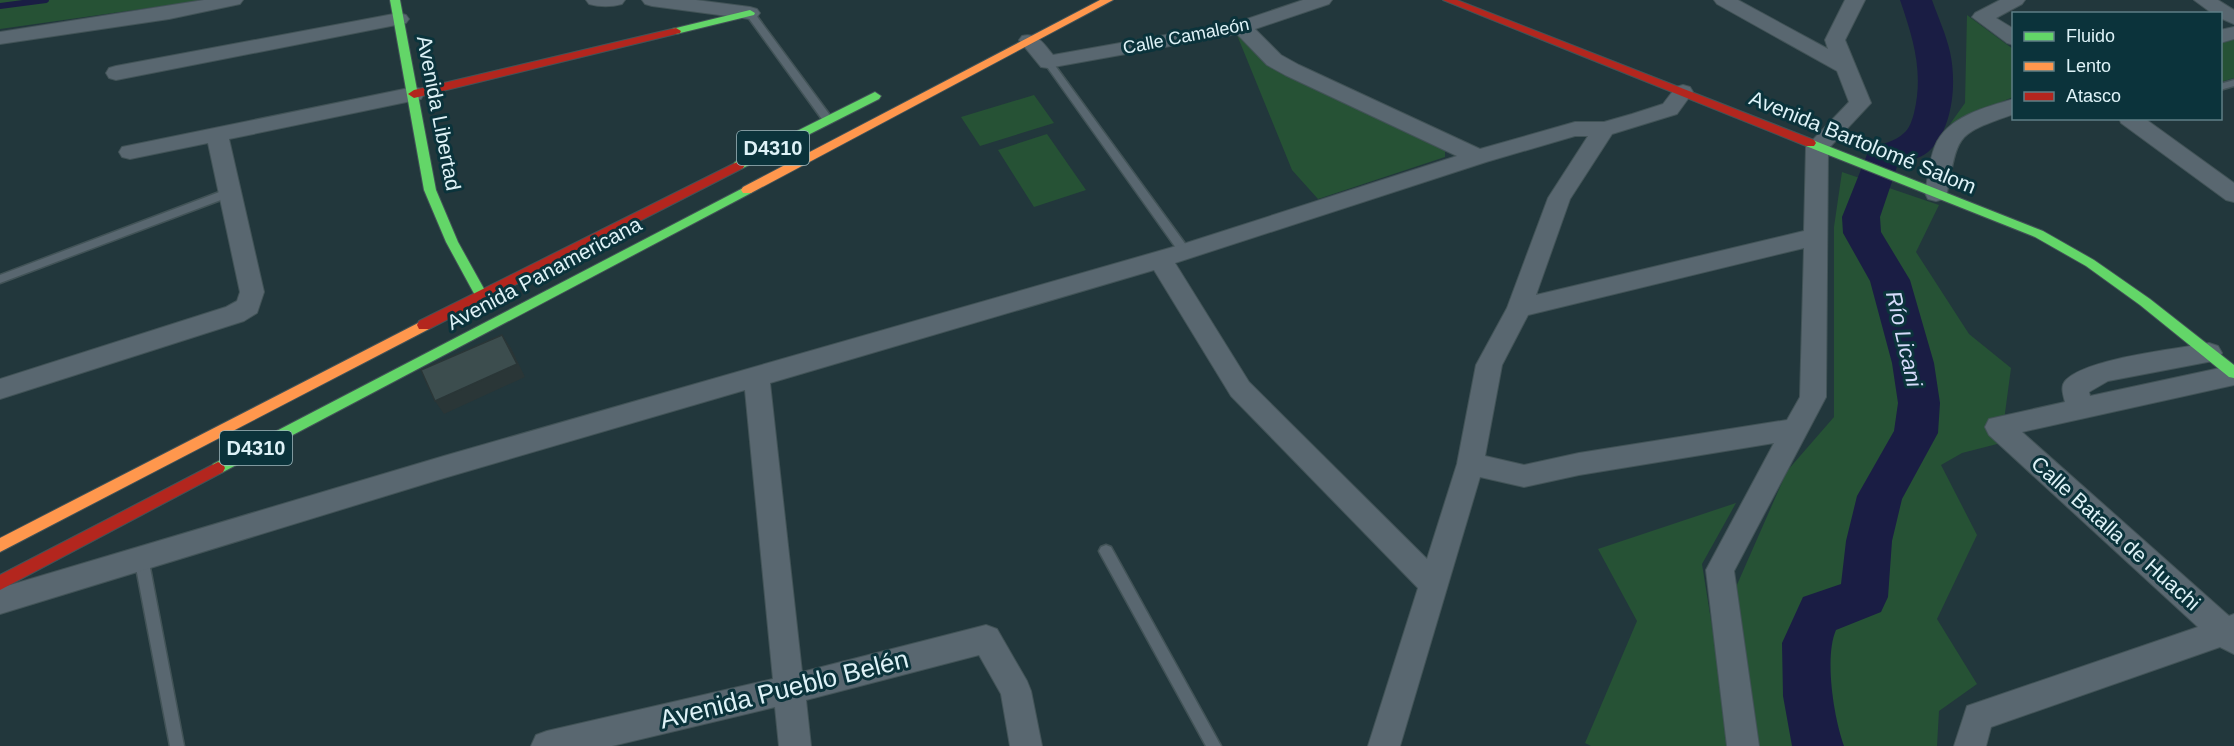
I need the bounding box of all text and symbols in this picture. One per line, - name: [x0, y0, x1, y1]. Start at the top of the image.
- legend: [2012, 12, 2222, 120]
- street label: Calle Camaleón: [1121, 14, 1251, 58]
- text: Fluido: [2066, 26, 2115, 46]
- street label: Avenida Libertad: [413, 34, 465, 192]
- text: Lento: [2066, 56, 2111, 76]
- street label: Avenida Bartolomé Salom: [1746, 86, 1980, 198]
- text: Atasco: [2066, 86, 2121, 106]
- road number: D4310: [737, 131, 809, 165]
- street label: Avenida Panamericana: [443, 212, 645, 334]
- water label: Río Licani: [1881, 289, 1927, 391]
- road number: D4310: [220, 431, 292, 465]
- street label: Calle Batalla de Huachi: [2027, 451, 2205, 615]
- street label: Avenida Pueblo Belén: [656, 644, 912, 734]

